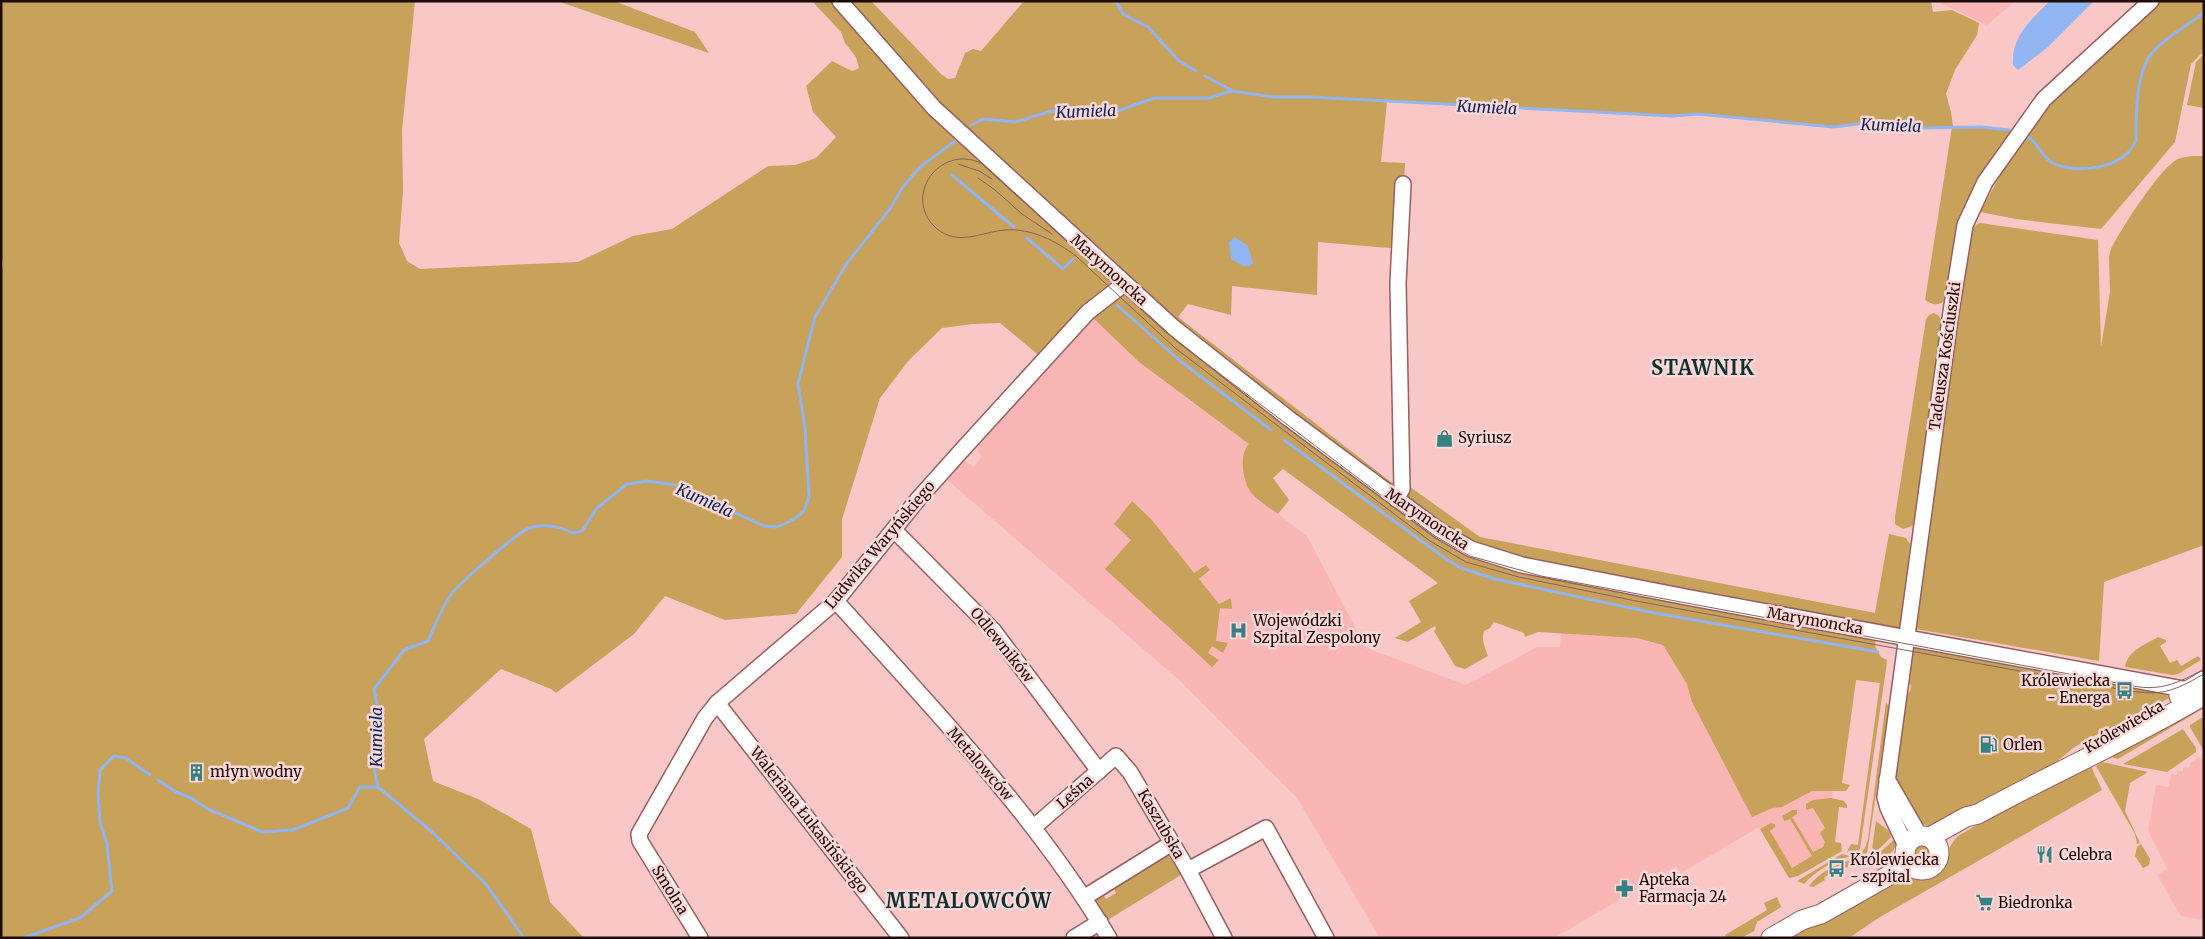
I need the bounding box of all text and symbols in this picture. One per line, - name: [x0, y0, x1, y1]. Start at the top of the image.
- water label: Kumiela: [1455, 95, 1518, 119]
- water label: Kumiela: [1054, 100, 1117, 122]
- water label: Kumiela: [1859, 114, 1922, 136]
- street label: Marymoncka: [1067, 230, 1152, 309]
- street label: Tadeusza Kościuszki: [1925, 280, 1964, 432]
- district label: STAWNIK: [1651, 355, 1755, 380]
- shop icon: Syriusz: [1434, 428, 1454, 448]
- place label: Syriusz: [1458, 428, 1512, 447]
- street label: Ludwika Waryńskiego: [820, 477, 939, 613]
- water label: Kumiela: [672, 478, 737, 521]
- street label: Marymoncka: [1382, 484, 1473, 554]
- street label: Odlewników: [966, 603, 1039, 686]
- street label: Marymoncka: [1766, 603, 1865, 638]
- place label: Wojewódzki Szpital Zespolony: [1252, 611, 1381, 647]
- hospital icon: Wojewódzki Szpital Zespolony: [1229, 620, 1249, 640]
- place label: Królewiecka - Energa: [2021, 671, 2110, 707]
- bus stop icon: Królewiecka - Energa: [2114, 680, 2134, 700]
- street label: Królewiecka: [2080, 696, 2167, 757]
- water label: Kumiela: [366, 707, 386, 768]
- street label: Metalowców: [943, 723, 1018, 805]
- fuel station icon: Orlen: [1979, 735, 1999, 755]
- place label: Orlen: [2003, 735, 2043, 754]
- street label: Waleriana Łukasińskiego: [745, 742, 873, 897]
- building icon: młyn wodny: [186, 762, 206, 782]
- place label: młyn wodny: [210, 762, 302, 781]
- street label: Leśna: [1052, 770, 1097, 813]
- street label: Kaszubska: [1134, 786, 1189, 862]
- restaurant icon: Celebra: [2035, 845, 2055, 865]
- place label: Celebra: [2059, 845, 2112, 864]
- place label: Królewiecka - szpital: [1850, 850, 1939, 886]
- bus stop icon: Królewiecka - szpital: [1826, 859, 1846, 879]
- street label: Smolna: [648, 861, 693, 918]
- place label: Apteka Farmacja 24: [1638, 870, 1727, 906]
- pharmacy icon: Apteka Farmacja 24: [1615, 879, 1635, 899]
- district label: METALOWCÓW: [886, 886, 1052, 913]
- supermarket icon: Biedronka: [1974, 893, 1994, 913]
- place label: Biedronka: [1998, 893, 2072, 912]

